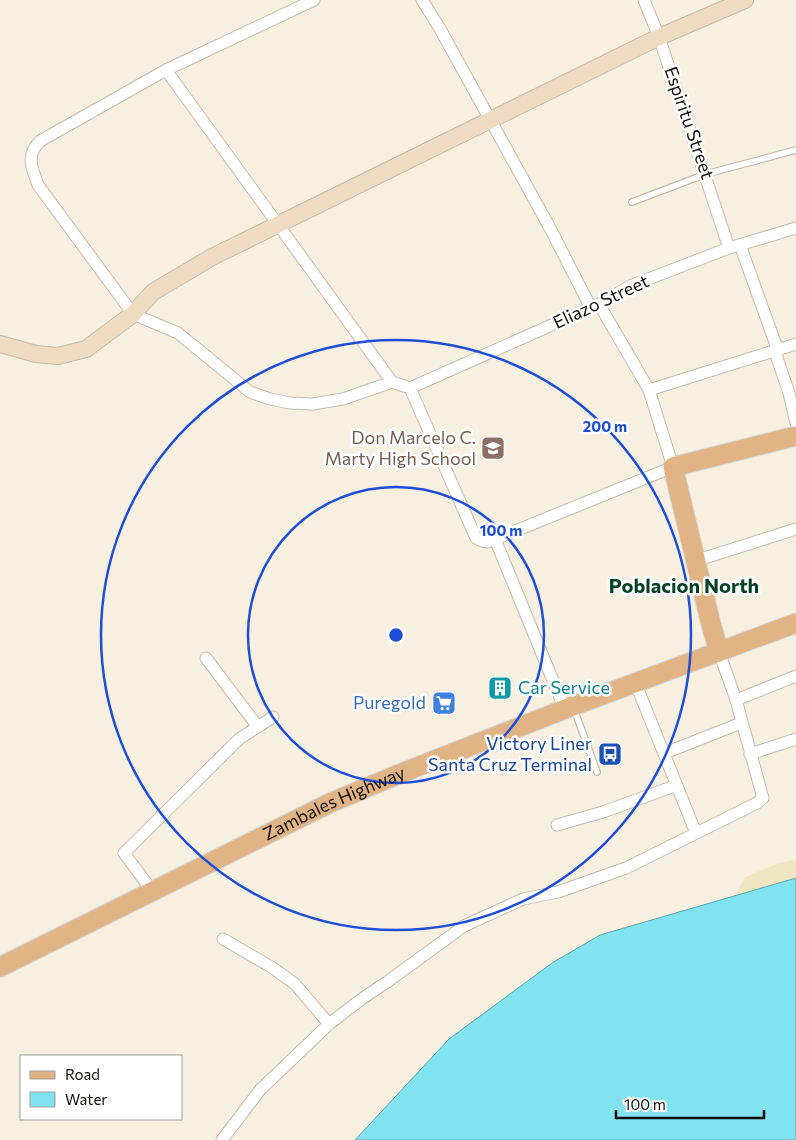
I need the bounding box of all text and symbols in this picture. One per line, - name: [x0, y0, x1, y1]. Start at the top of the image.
- street label: Espiritu Street: [660, 63, 720, 182]
- street label: Eliazo Street: [549, 269, 652, 333]
- text: 200 m: [583, 417, 627, 435]
- place label: Don Marcelo C. Marty High School: [325, 426, 476, 469]
- school or university icon: Don Marcelo C. Marty High School: [480, 435, 506, 461]
- text: 100 m: [480, 521, 522, 539]
- district label: Poblacion North: [609, 573, 759, 597]
- centre of rings: [387, 626, 405, 644]
- building icon: Car Service: [487, 675, 513, 701]
- place label: Car Service: [518, 676, 610, 698]
- supermarket icon: Puregold: [431, 690, 457, 716]
- place label: Puregold: [353, 691, 426, 713]
- place label: Victory Liner Santa Cruz Terminal: [428, 732, 592, 775]
- bus stop icon: Victory Liner Santa Cruz Terminal: [597, 741, 623, 767]
- street label: Zambales Highway: [259, 761, 408, 845]
- legend: [20, 1055, 182, 1120]
- text: Road: [65, 1065, 100, 1083]
- scale bar: [616, 1088, 764, 1120]
- text: Water: [65, 1090, 107, 1108]
- text: 100 m: [624, 1095, 666, 1113]

